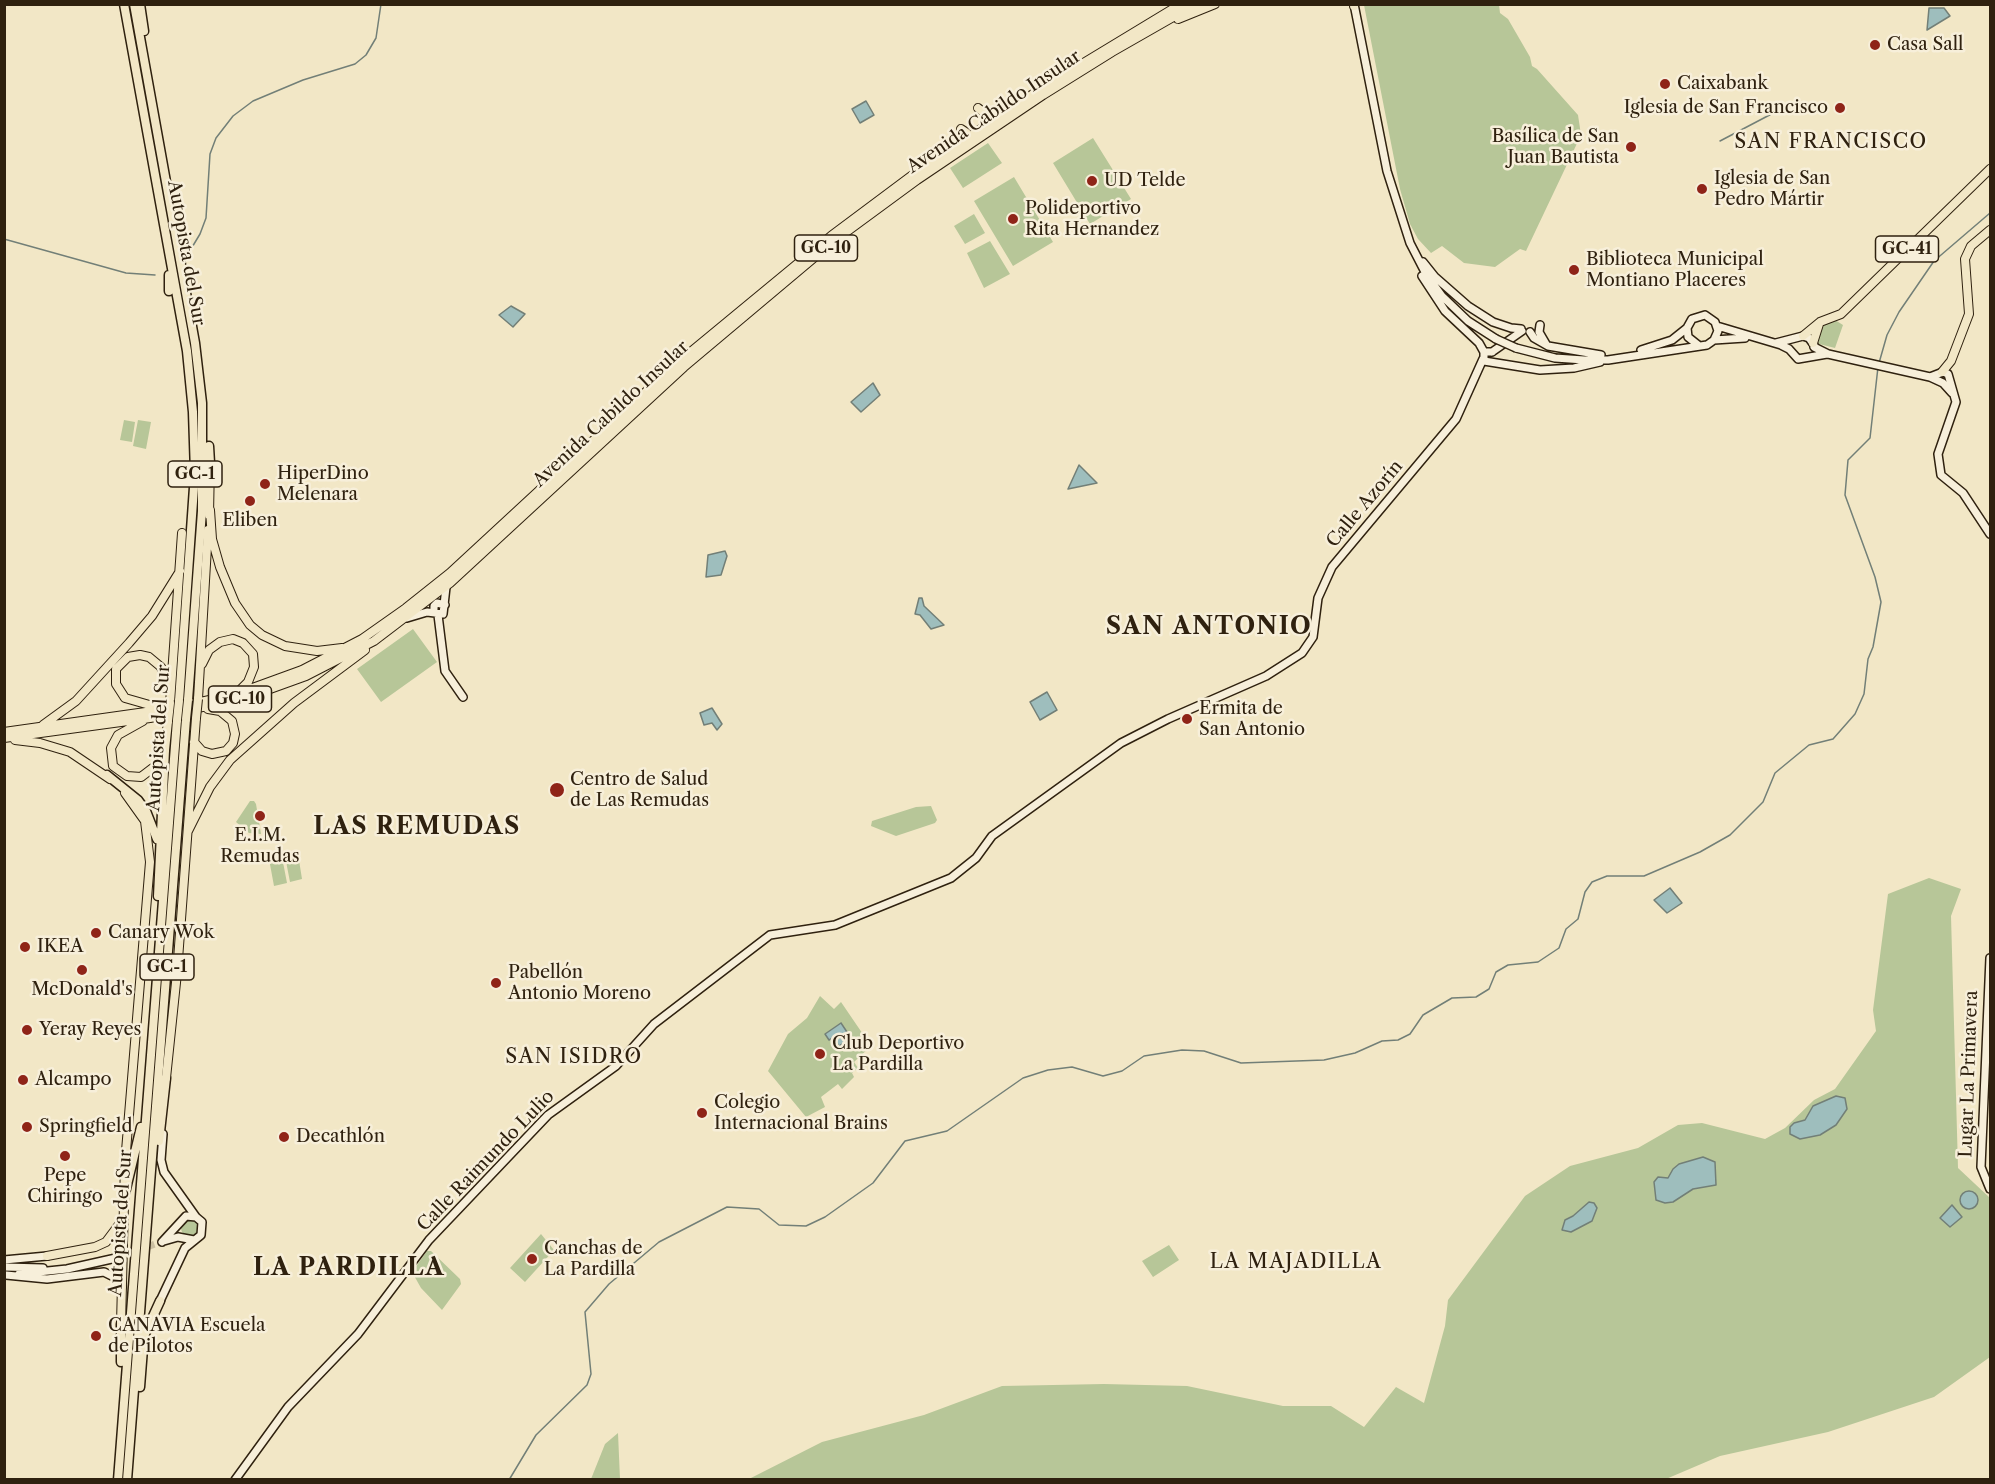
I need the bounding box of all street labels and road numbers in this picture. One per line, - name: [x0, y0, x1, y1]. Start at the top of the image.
- street label: Avenida Cabildo Insular: [903, 46, 1085, 178]
- street label: Autopista del Sur: [163, 179, 209, 327]
- road number: GC-10: [794, 235, 858, 261]
- road number: GC-41: [1876, 236, 1938, 262]
- street label: Avenida Cabildo Insular: [529, 336, 693, 492]
- street label: Calle Azorín: [1322, 456, 1408, 552]
- road number: GC-1: [168, 461, 222, 487]
- street label: Autopista del Sur: [143, 664, 175, 812]
- road number: GC-10: [208, 686, 272, 712]
- road number: GC-1: [140, 954, 194, 980]
- street label: Lugar La Primavera: [1955, 990, 1983, 1158]
- street label: Calle Raimundo Lulio: [413, 1086, 559, 1236]
- street label: Autopista del Sur: [105, 1149, 137, 1297]

